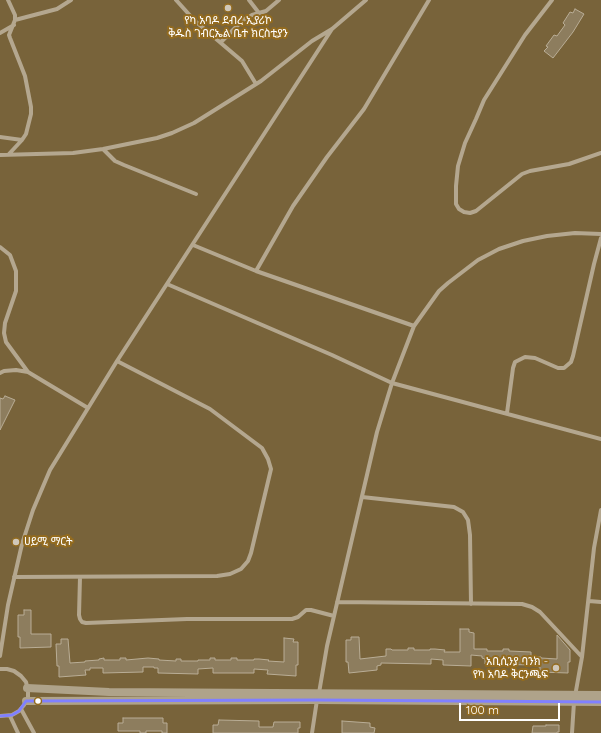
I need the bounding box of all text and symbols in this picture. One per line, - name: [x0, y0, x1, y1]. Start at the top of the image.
- marker: የካ አባዶ ደብረ ኢያሪኮ ቅዱስ ገብርኤል ቤተ ክርስቲያን: [223, 3, 233, 13]
- place label: የካ አባዶ ደብረ ኢያሪኮ ቅዱስ ገብርኤል ቤተ ክርስቲያን: [168, 14, 288, 40]
- place label: ሀይሚ ማርት: [24, 535, 73, 549]
- marker: ሀይሚ ማርት: [11, 537, 21, 547]
- place label: አቢሲንያ ባንክ - የካ አባዶ ቅርንጫፍ: [473, 655, 548, 681]
- marker: አቢሲንያ ባንክ - የካ አባዶ ቅርንጫፍ: [551, 663, 561, 673]
- scale bar: [461, 695, 562, 721]
- unlabelled marker: [33, 696, 43, 706]
- text: 100 m: [466, 702, 499, 717]

